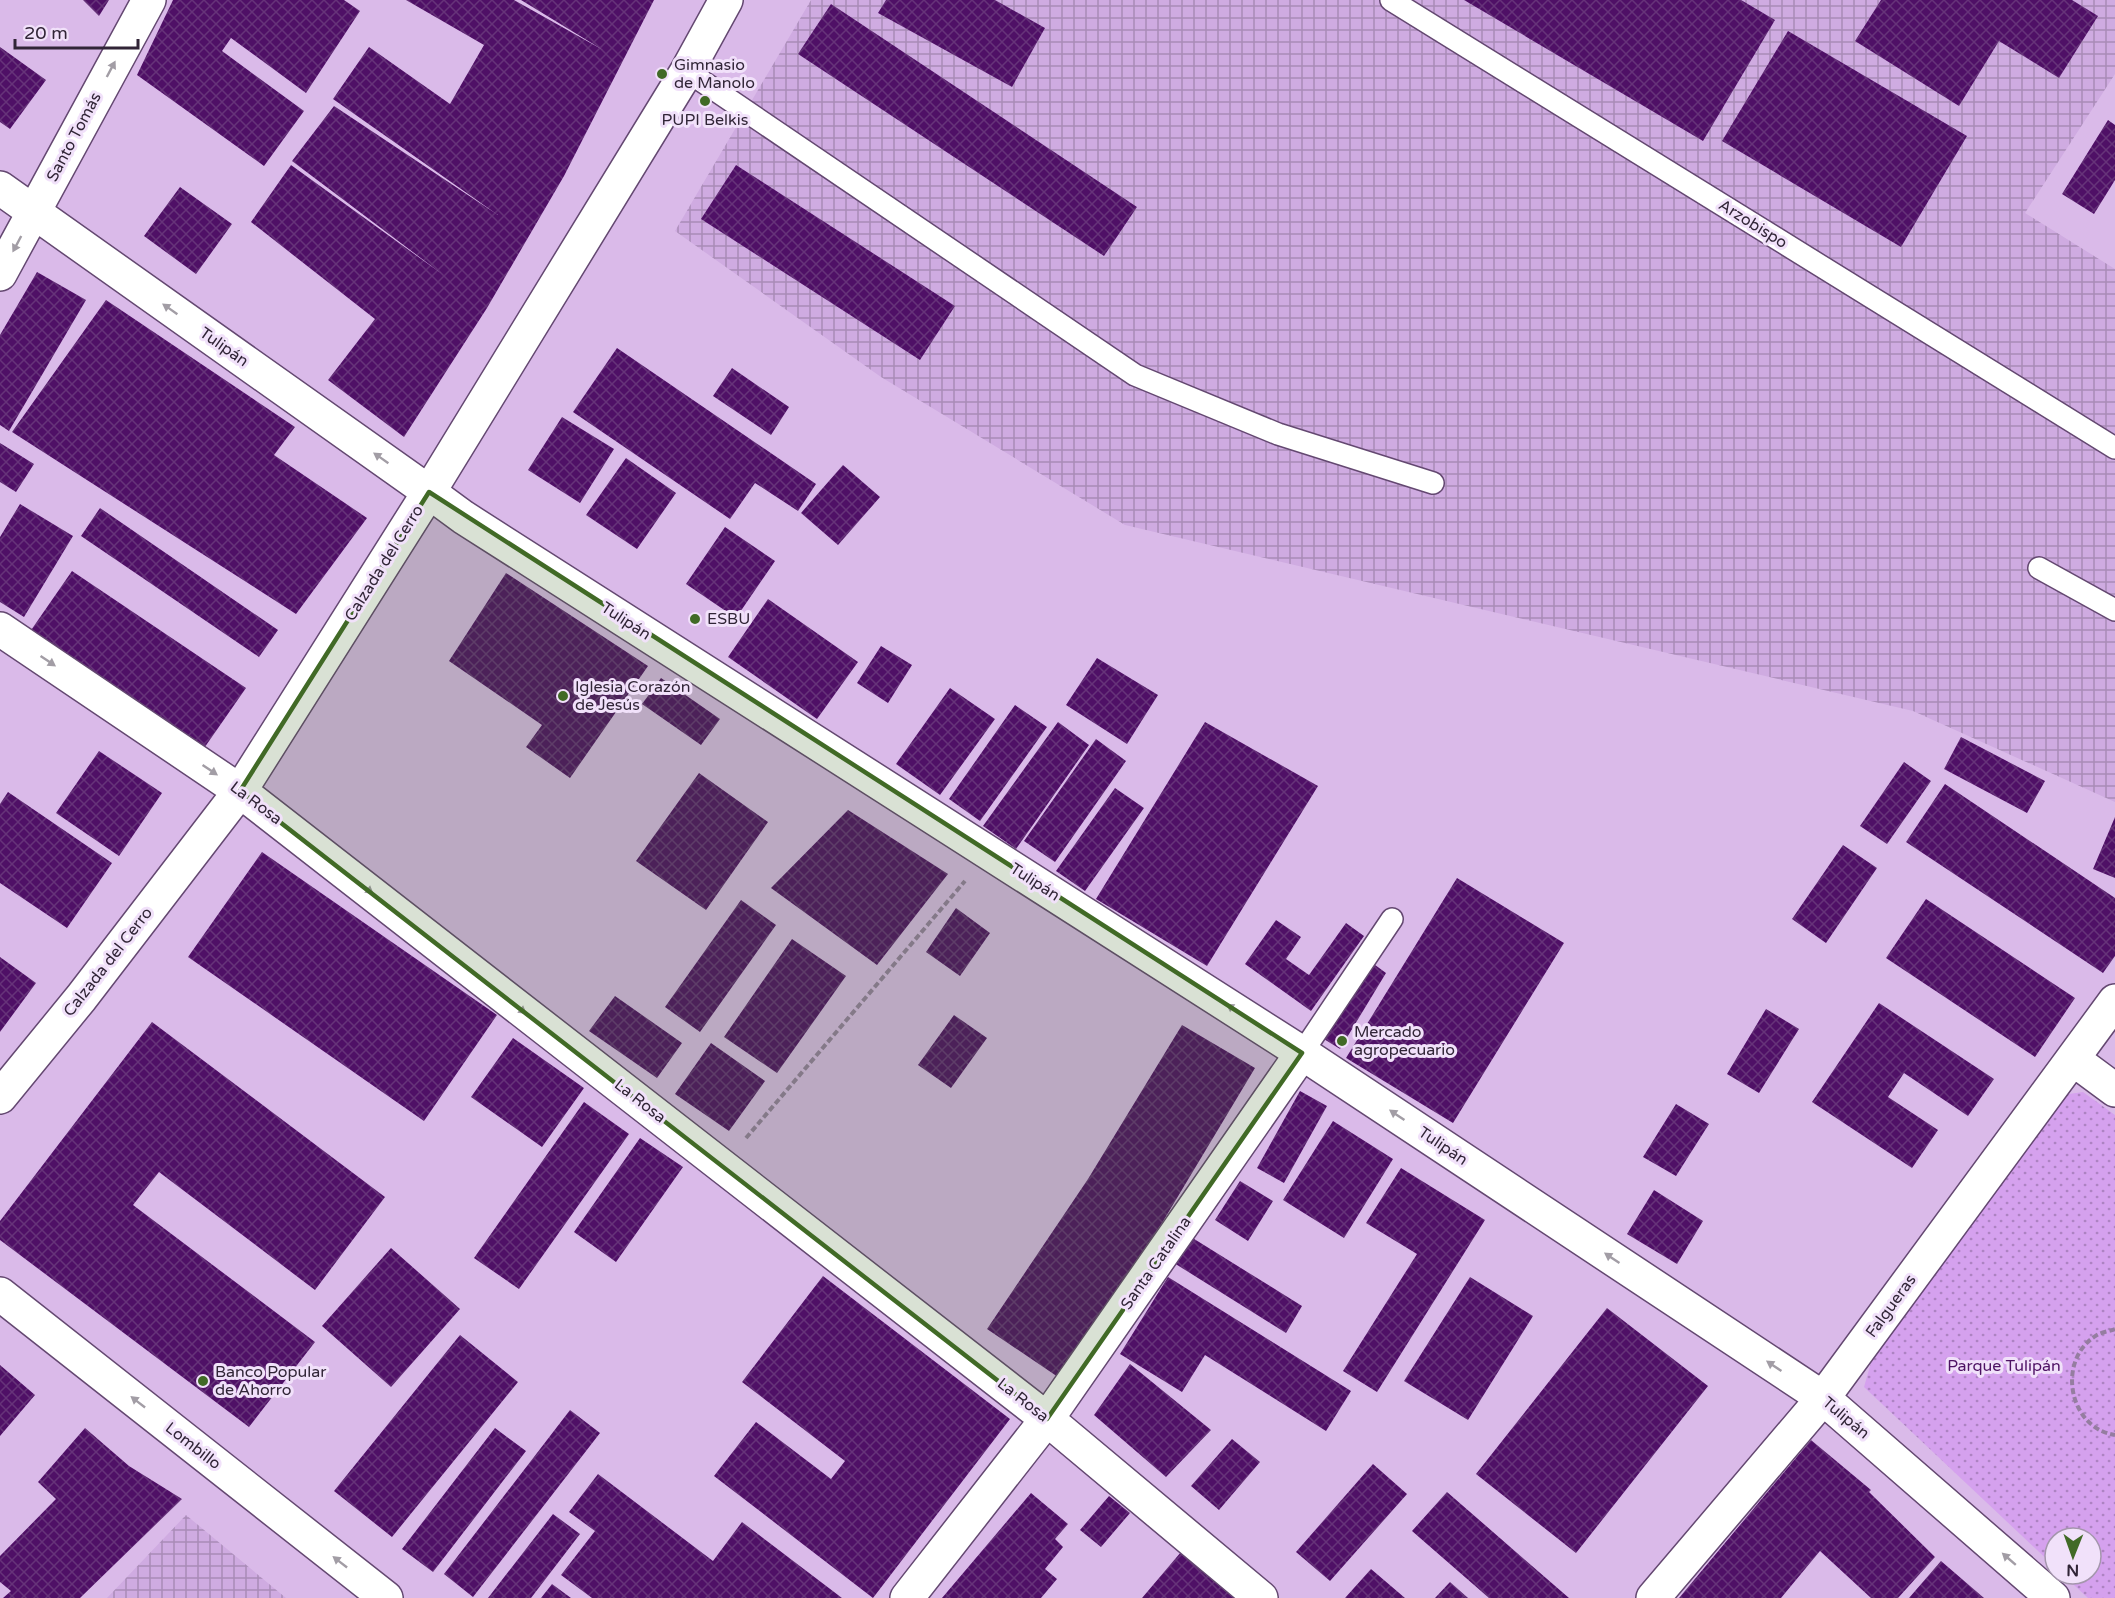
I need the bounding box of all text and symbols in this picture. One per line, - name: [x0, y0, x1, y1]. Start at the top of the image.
- scale bar: [15, 12, 138, 50]
- text: 20 m: [24, 22, 68, 44]
- place label: Gimnasio de Manolo: [674, 55, 755, 93]
- one-way arrow: [106, 60, 116, 77]
- marker: Gimnasio de Manolo: [655, 67, 669, 81]
- street label: Santo Tomás: [42, 89, 106, 185]
- marker: PUPI Belkis: [698, 94, 712, 108]
- place label: PUPI Belkis: [662, 110, 748, 130]
- street label: Arzobispo: [1715, 195, 1791, 253]
- one-way arrow: [12, 235, 22, 252]
- one-way arrow: [163, 303, 179, 315]
- street label: Tulipán: [196, 323, 252, 371]
- one-way arrow: [374, 452, 390, 464]
- street label: Calzada del Cerro: [340, 501, 428, 625]
- street label: Tulipán: [597, 598, 655, 644]
- place label: ESBU: [707, 609, 750, 629]
- marker: ESBU: [688, 612, 702, 626]
- one-way arrow: [40, 655, 56, 667]
- place label: Iglesia Corazón de Jesús: [575, 677, 690, 715]
- marker: Iglesia Corazón de Jesús: [556, 689, 570, 703]
- one-way arrow: [202, 764, 218, 775]
- street label: La Rosa: [226, 777, 286, 829]
- street label: Tulipán: [1006, 859, 1064, 905]
- one-way arrow: [358, 882, 373, 894]
- street label: Calzada del Cerro: [59, 903, 157, 1021]
- one-way arrow: [512, 1001, 527, 1013]
- one-way arrow: [1225, 1003, 1242, 1014]
- place label: Mercado agropecuario: [1354, 1022, 1455, 1060]
- marker: Mercado agropecuario: [1335, 1034, 1349, 1048]
- street label: La Rosa: [610, 1075, 670, 1127]
- one-way arrow: [1389, 1110, 1405, 1121]
- street label: Tulipán: [1414, 1122, 1472, 1170]
- street label: Santa Catalina: [1116, 1212, 1196, 1314]
- one-way arrow: [1604, 1253, 1620, 1264]
- street label: Falgueras: [1861, 1271, 1921, 1341]
- park label: Parque Tulipán: [1947, 1356, 2061, 1376]
- one-way arrow: [1766, 1360, 1783, 1371]
- place label: Banco Popular de Ahorro: [215, 1362, 327, 1400]
- marker: Banco Popular de Ahorro: [196, 1374, 210, 1388]
- street label: La Rosa: [993, 1374, 1053, 1426]
- street label: Tulipán: [1818, 1393, 1874, 1443]
- one-way arrow: [130, 1397, 145, 1409]
- street label: Lombillo: [161, 1418, 225, 1474]
- north arrow: [2043, 1526, 2103, 1586]
- one-way arrow: [2002, 1553, 2017, 1566]
- one-way arrow: [333, 1556, 348, 1568]
- text: N: [2066, 1560, 2079, 1580]

